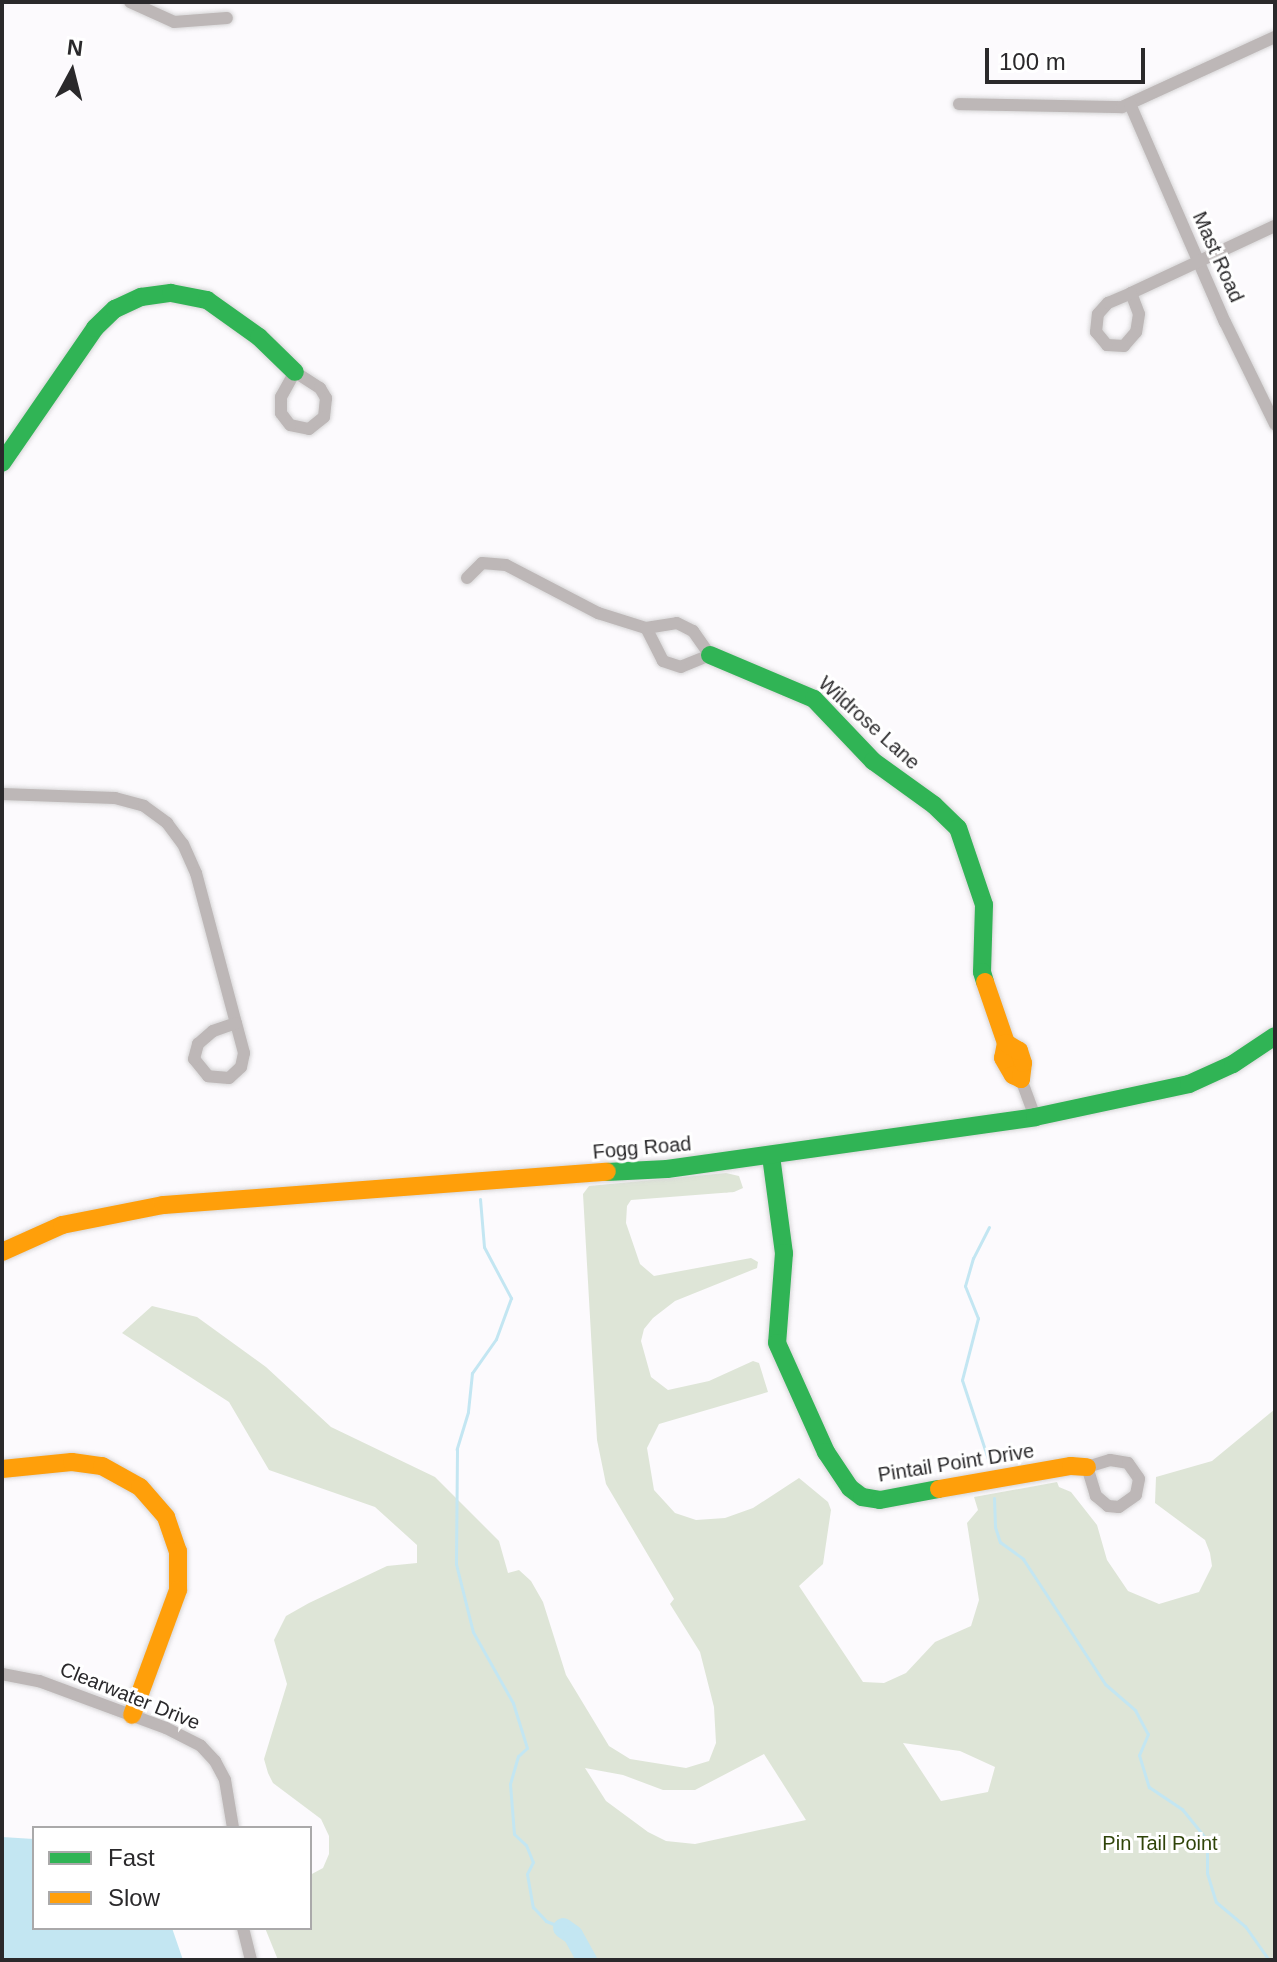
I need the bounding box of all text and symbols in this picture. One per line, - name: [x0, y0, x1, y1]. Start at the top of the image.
- north arrow: [32, 32, 112, 112]
- scale bar: [989, 32, 1149, 82]
- text: N: [66, 34, 84, 61]
- text: 100 m: [999, 48, 1066, 75]
- street label: Mast Road: [1187, 208, 1249, 306]
- street label: Wildrose Lane: [813, 671, 925, 775]
- street label: Fogg Road: [592, 1132, 692, 1164]
- street label: Pintail Point Drive: [876, 1439, 1036, 1487]
- street label: Clearwater Drive: [56, 1657, 204, 1735]
- legend: [32, 1826, 312, 1930]
- park label: Pin Tail Point: [1102, 1831, 1218, 1855]
- text: Fast: [108, 1844, 155, 1871]
- text: Slow: [108, 1884, 160, 1911]

